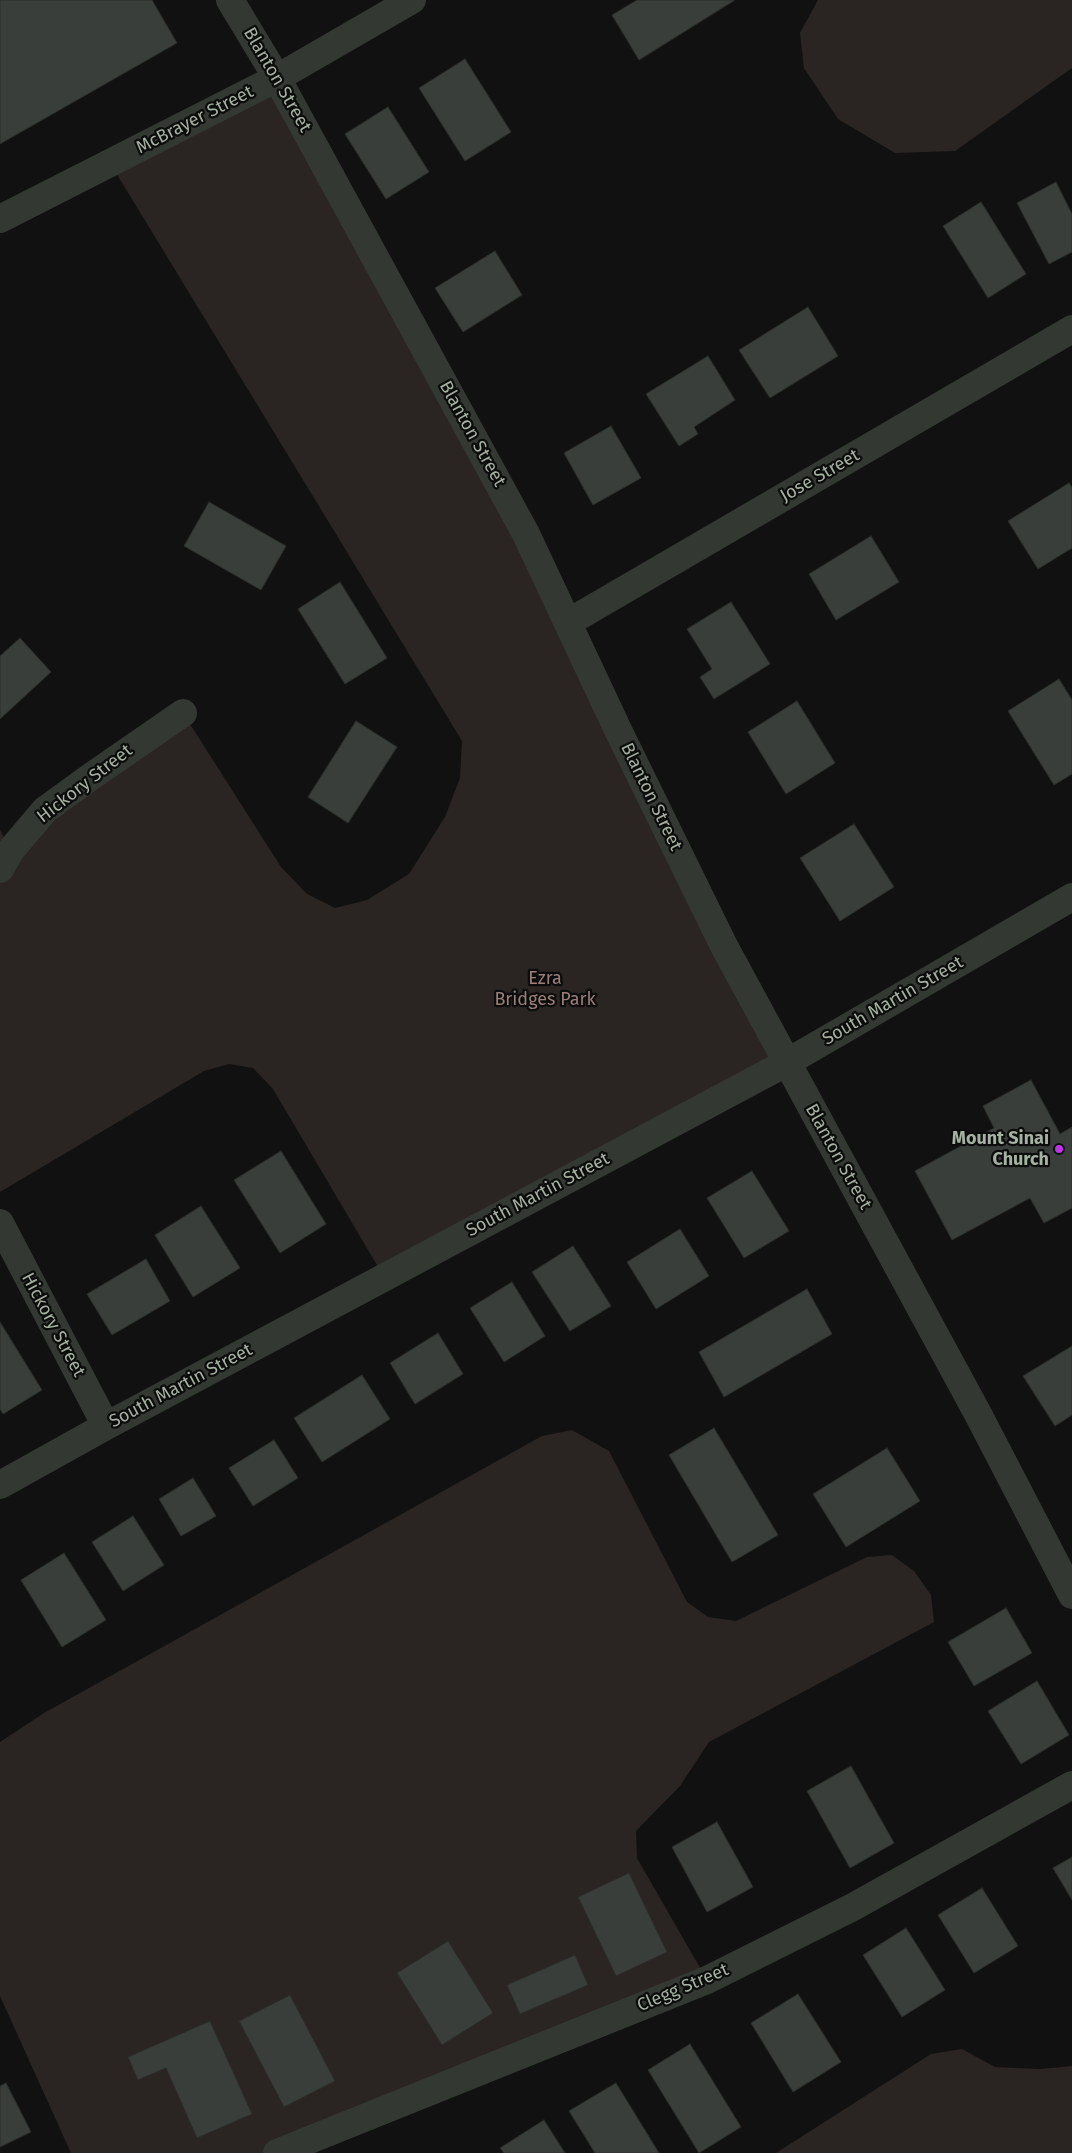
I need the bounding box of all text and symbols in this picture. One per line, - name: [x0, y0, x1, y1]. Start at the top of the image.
- street label: Blanton Street: [238, 24, 316, 136]
- street label: McBrayer Street: [133, 81, 257, 159]
- street label: Blanton Street: [434, 377, 510, 491]
- street label: Jose Street: [777, 445, 863, 507]
- street label: Hickory Street: [33, 740, 137, 828]
- street label: Blanton Street: [616, 740, 686, 854]
- street label: South Martin Street: [819, 952, 967, 1050]
- park label: Ezra Bridges Park: [494, 968, 596, 1011]
- street label: Blanton Street: [800, 1100, 876, 1214]
- place label: Mount Sinai Church: [952, 1128, 1049, 1170]
- marker: Mount Sinai Church: [1053, 1143, 1065, 1155]
- street label: South Martin Street: [463, 1148, 613, 1242]
- street label: Hickory Street: [16, 1269, 90, 1381]
- street label: South Martin Street: [106, 1339, 256, 1433]
- street label: Clegg Street: [634, 1959, 732, 2017]

